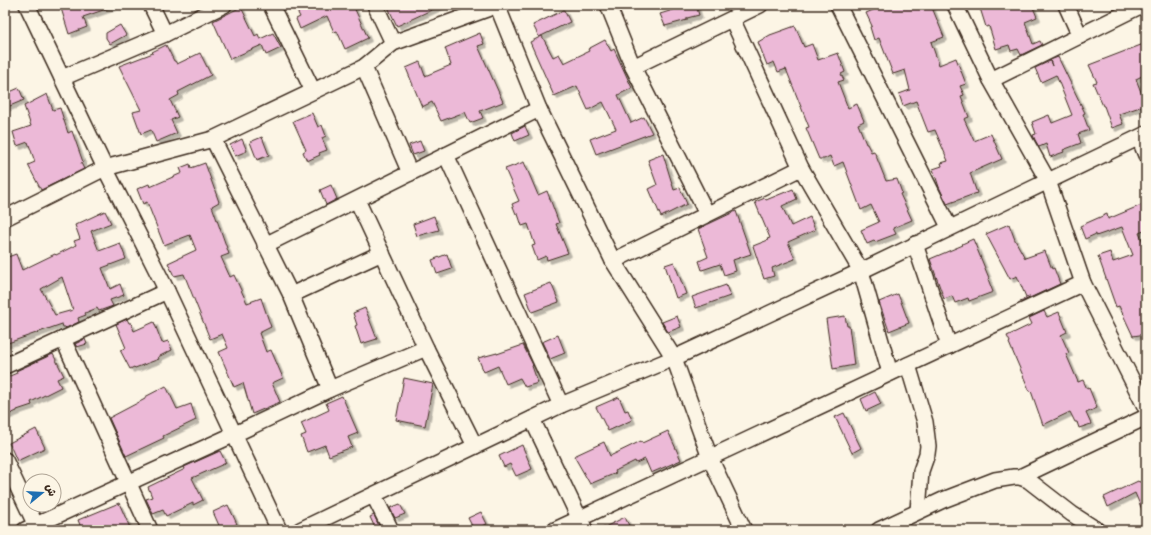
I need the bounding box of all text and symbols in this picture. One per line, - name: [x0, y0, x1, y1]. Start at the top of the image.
- north arrow: [22, 473, 62, 513]
- text: ش: [40, 482, 59, 499]

